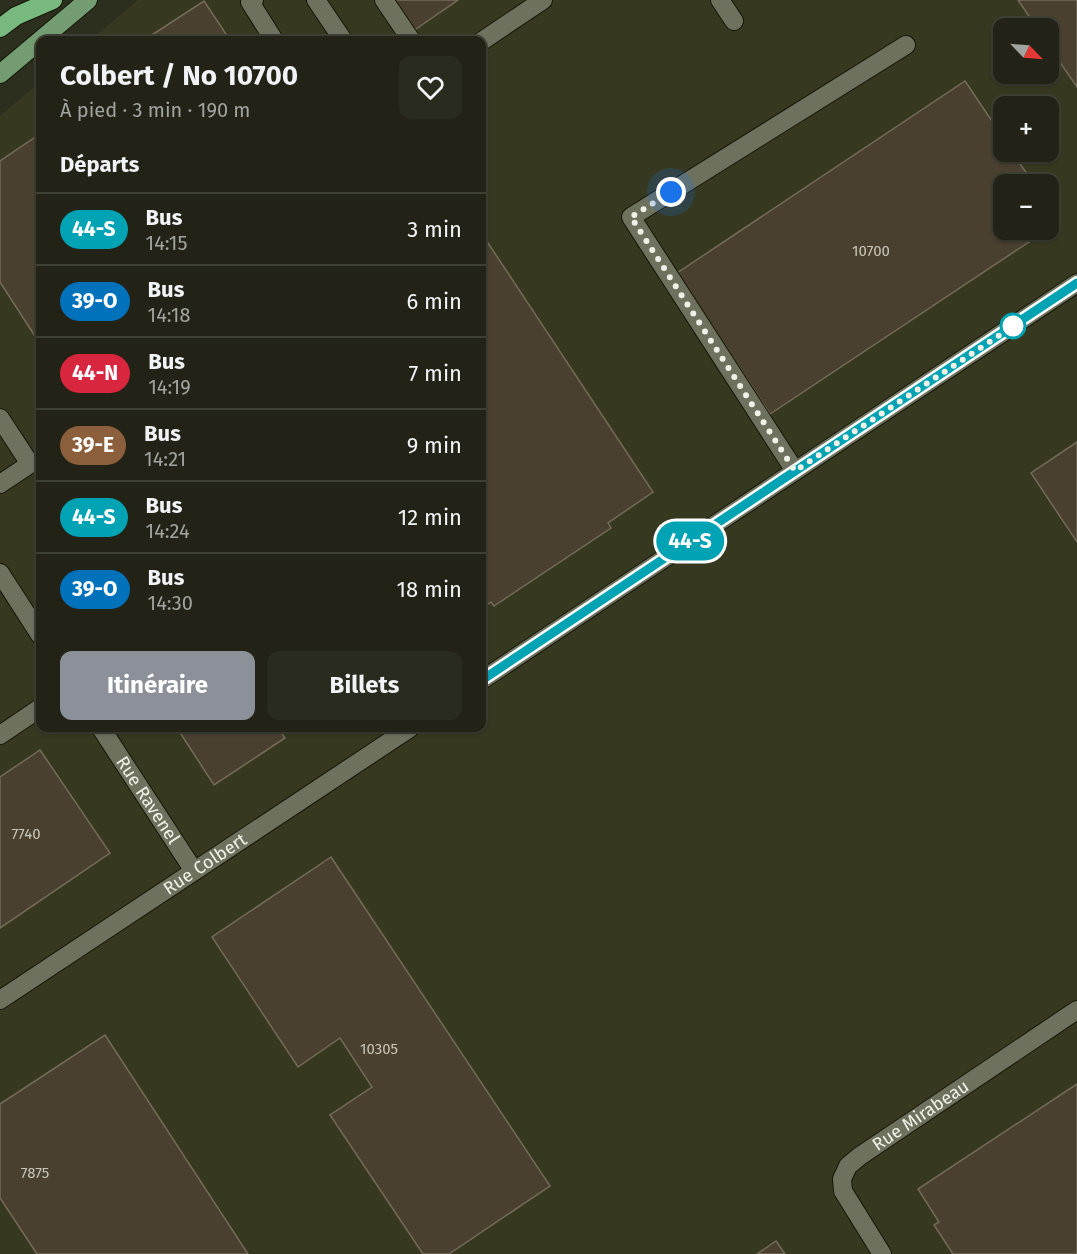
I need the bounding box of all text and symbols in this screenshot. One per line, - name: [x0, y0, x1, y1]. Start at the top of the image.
- north arrow: [993, 18, 1059, 84]
- map controls: [993, 18, 1059, 240]
- button: heart: [399, 56, 462, 119]
- text: Colbert / No 10700: [60, 59, 298, 92]
- button: +: [993, 96, 1059, 162]
- text: À pied · 3 min · 190 m: [60, 98, 250, 122]
- text: Départs: [60, 151, 139, 178]
- button: −: [993, 174, 1059, 240]
- your location: [656, 177, 686, 207]
- text: Bus: [146, 204, 182, 231]
- text: 44-S: [72, 216, 116, 242]
- text: 3 min: [407, 216, 462, 243]
- text: 14:15: [146, 231, 188, 255]
- house number: 10700: [852, 242, 890, 260]
- text: Bus: [148, 276, 184, 303]
- text: 39-O: [72, 288, 118, 314]
- text: 6 min: [406, 288, 462, 315]
- text: 14:18: [148, 303, 191, 327]
- unlabelled marker: [1000, 313, 1026, 339]
- text: Bus: [148, 348, 185, 375]
- text: 44-N: [72, 360, 118, 386]
- text: 7 min: [408, 360, 462, 387]
- text: 14:19: [148, 375, 191, 399]
- text: Bus: [144, 420, 181, 447]
- text: 39-E: [72, 432, 114, 458]
- text: 9 min: [407, 432, 462, 459]
- text: 14:21: [144, 447, 186, 471]
- text: Bus: [146, 492, 182, 519]
- text: 44-S: [72, 504, 116, 530]
- text: 12 min: [398, 504, 462, 531]
- text: 14:24: [146, 519, 190, 543]
- line badge: 44-S: [648, 522, 732, 560]
- text: 44-S: [668, 528, 712, 554]
- text: Bus: [148, 564, 184, 591]
- text: 39-O: [72, 576, 118, 602]
- text: 18 min: [397, 576, 462, 603]
- text: 14:30: [148, 591, 193, 615]
- button: Itinéraire: [60, 651, 255, 720]
- button: Billets: [267, 651, 462, 720]
- street label: Rue Ravenel: [111, 752, 184, 848]
- house number: 7740: [11, 825, 41, 843]
- street label: Rue Colbert: [159, 828, 251, 900]
- house number: 10305: [360, 1040, 398, 1058]
- street label: Rue Mirabeau: [868, 1075, 973, 1156]
- house number: 7875: [21, 1164, 49, 1182]

